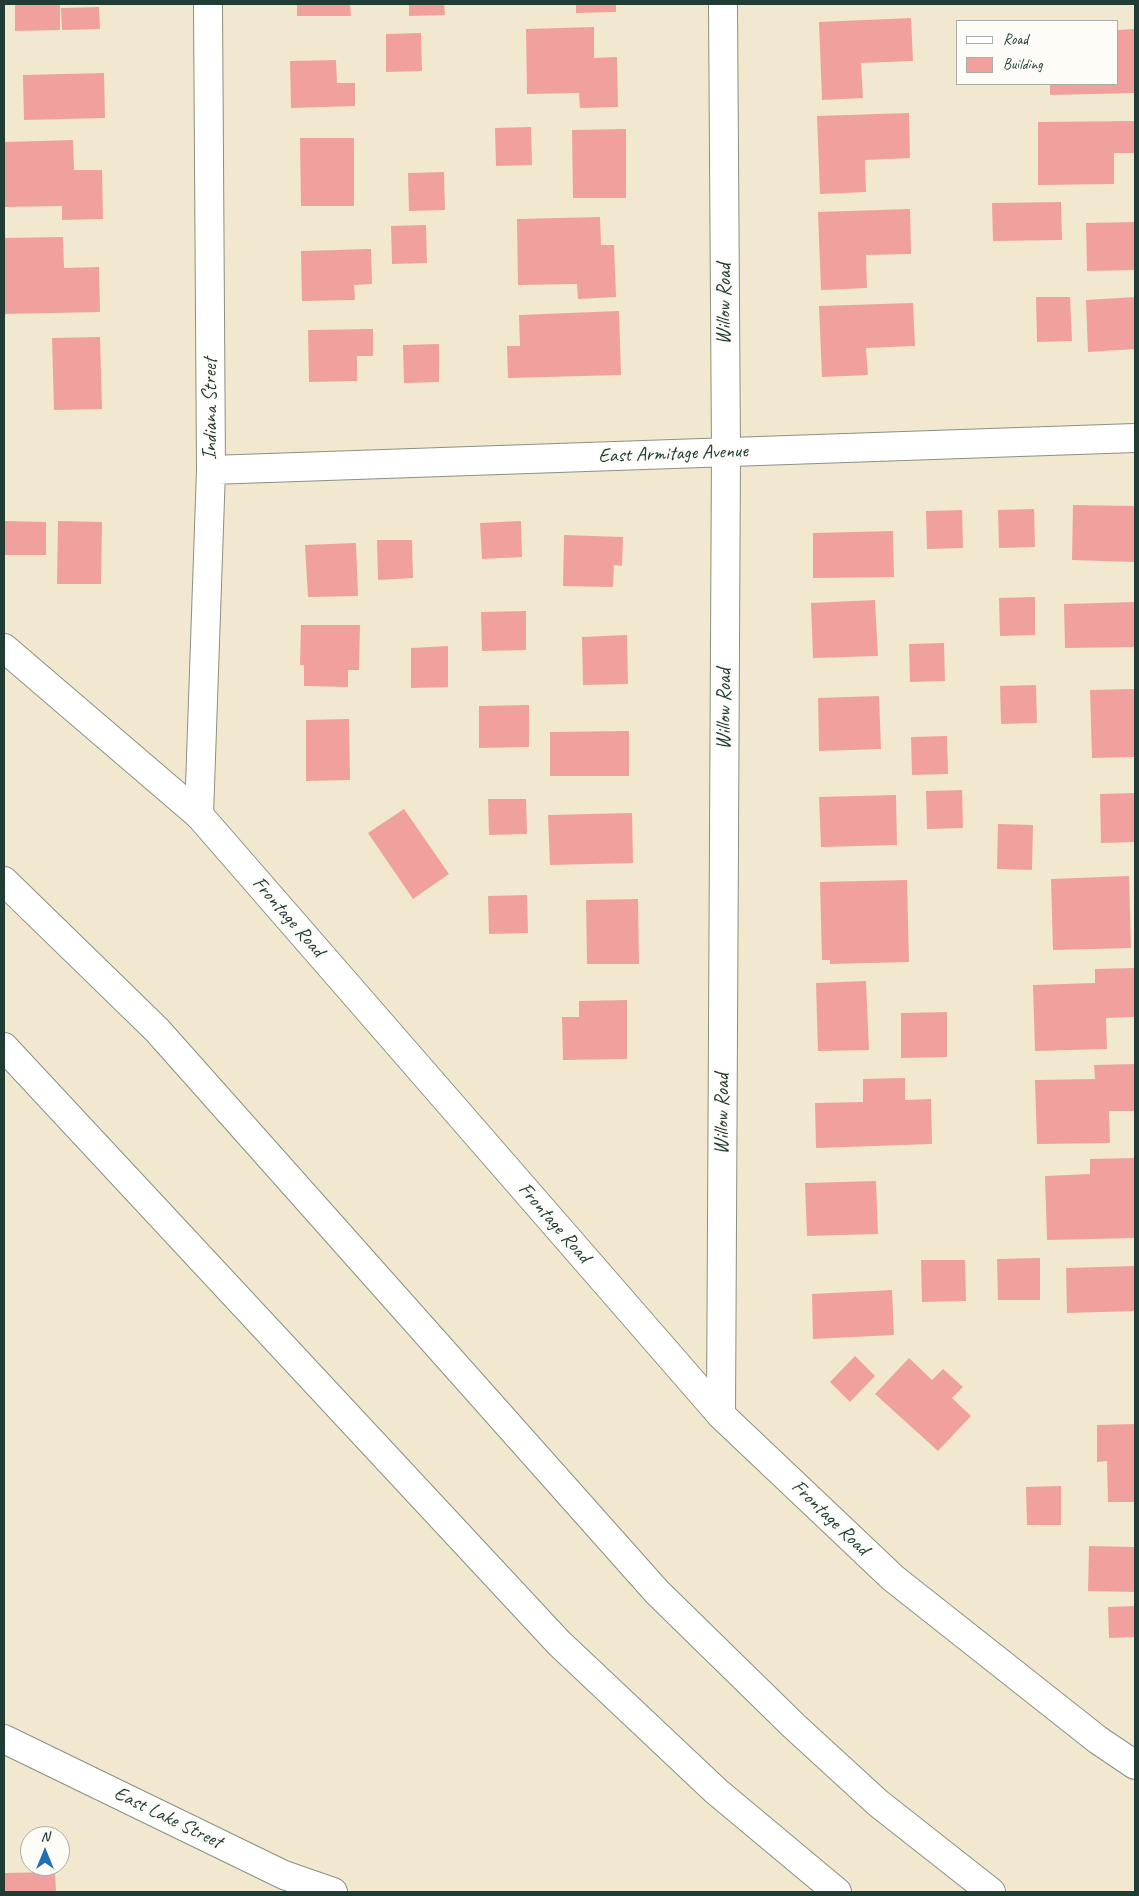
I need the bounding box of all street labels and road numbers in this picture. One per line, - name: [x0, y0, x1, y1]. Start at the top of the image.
- street label: Willow Road: [713, 263, 737, 345]
- street label: Indiana Street: [199, 358, 223, 460]
- street label: East Armitage Avenue: [598, 439, 748, 469]
- street label: Willow Road: [713, 668, 737, 750]
- street label: Frontage Road: [247, 872, 329, 962]
- street label: Willow Road: [711, 1073, 735, 1155]
- street label: Frontage Road: [513, 1178, 595, 1268]
- street label: Frontage Road: [786, 1475, 874, 1561]
- street label: East Lake Street: [110, 1782, 226, 1854]

